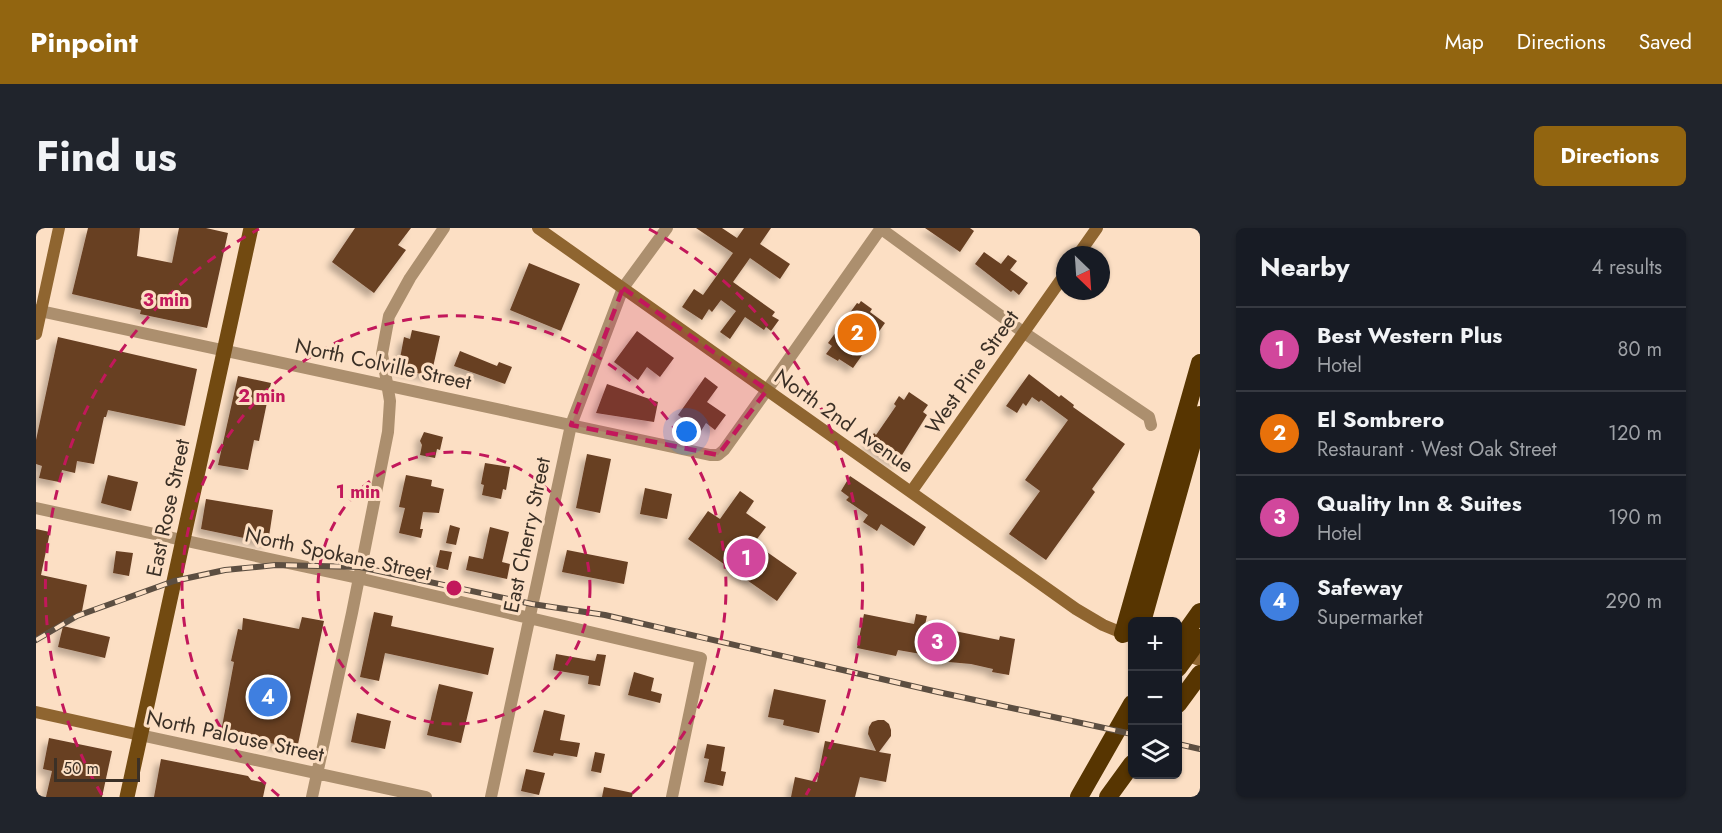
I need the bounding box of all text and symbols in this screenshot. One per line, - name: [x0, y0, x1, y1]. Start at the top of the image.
- text: Pinpoint: [30, 22, 138, 63]
- text: Map: [1445, 27, 1484, 57]
- text: Directions: [1517, 27, 1606, 57]
- text: Saved: [1639, 27, 1692, 57]
- text: Find us: [36, 126, 177, 187]
- button: Directions: [1534, 126, 1686, 186]
- north arrow: [1056, 246, 1110, 300]
- text: Nearby: [1260, 248, 1349, 286]
- text: 4 results: [1591, 253, 1662, 282]
- text: 3 min: [143, 287, 189, 313]
- street label: West Pine Street: [918, 304, 1026, 440]
- pin: 2: [838, 310, 876, 356]
- text: Best Western Plus: [1317, 319, 1502, 351]
- street label: North Colville Street: [292, 331, 474, 397]
- text: 1: [1274, 335, 1285, 364]
- text: 80 m: [1617, 335, 1662, 364]
- text: Hotel: [1317, 351, 1362, 380]
- street label: North 2nd Avenue: [768, 362, 920, 480]
- text: 2 min: [238, 383, 286, 409]
- text: El Sombrero: [1317, 403, 1444, 435]
- your location: [672, 417, 701, 446]
- text: 2: [1273, 419, 1286, 448]
- text: 120 m: [1608, 419, 1662, 448]
- text: Restaurant · West Oak Street: [1317, 435, 1557, 464]
- street label: East Rose Street: [139, 436, 197, 580]
- street label: East Cherry Street: [496, 454, 558, 616]
- text: 1 min: [336, 479, 380, 505]
- text: Quality Inn & Suites: [1317, 487, 1522, 519]
- text: 3: [1273, 503, 1286, 532]
- text: 190 m: [1608, 503, 1662, 532]
- text: Hotel: [1317, 519, 1362, 548]
- street label: North Spokane Street: [242, 520, 434, 588]
- pin: 1: [726, 536, 766, 580]
- text: Safeway: [1317, 571, 1402, 603]
- centre of rings: [444, 578, 464, 598]
- text: 4: [1273, 587, 1286, 616]
- text: 290 m: [1606, 587, 1662, 616]
- text: Supermarket: [1317, 603, 1423, 632]
- map controls: [1128, 617, 1182, 779]
- button: +: [1128, 617, 1182, 671]
- pin: 3: [918, 620, 956, 664]
- button: −: [1128, 671, 1182, 725]
- pin: 4: [248, 674, 288, 720]
- street label: North Palouse Street: [143, 702, 327, 770]
- button: layers: [1128, 725, 1182, 779]
- scale bar: [54, 755, 140, 782]
- text: 50 m: [63, 757, 99, 780]

